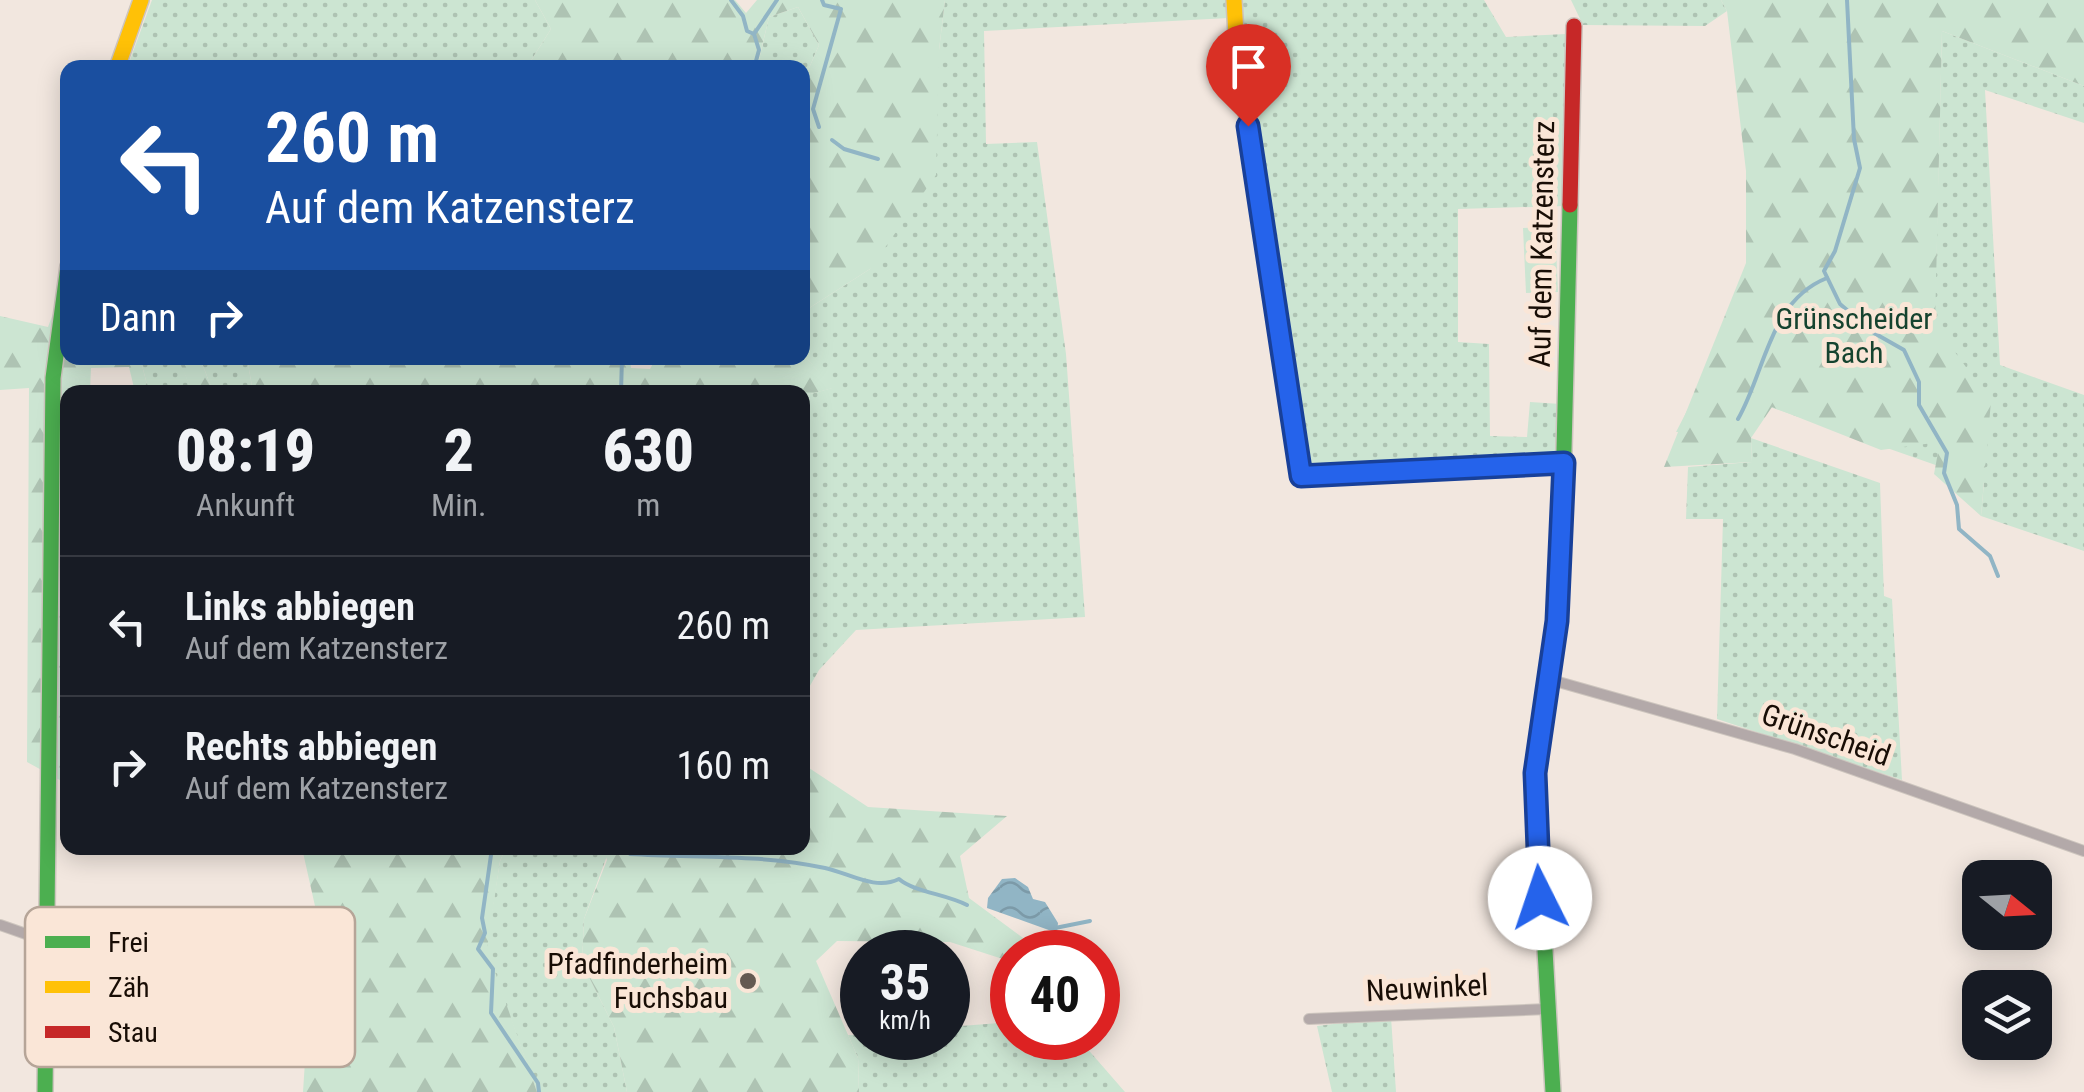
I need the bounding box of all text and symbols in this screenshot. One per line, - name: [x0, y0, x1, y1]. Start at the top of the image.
- pin: [1206, 24, 1291, 127]
- icon: arrive: [1221, 39, 1276, 94]
- text: 260 m: [265, 97, 439, 179]
- icon: left: [100, 100, 230, 230]
- street label: Auf dem Katzensterz: [1522, 120, 1561, 368]
- text: Auf dem Katzensterz: [265, 181, 635, 234]
- icon: right: [197, 290, 252, 345]
- text: Dann: [100, 296, 177, 340]
- park label: Grünscheider Bach: [1776, 301, 1932, 370]
- text: 08:19: [176, 415, 315, 486]
- text: 2: [443, 415, 474, 486]
- text: 630: [602, 415, 694, 486]
- text: Ankunft: [196, 486, 295, 524]
- text: Min.: [431, 486, 486, 524]
- text: m: [636, 486, 660, 524]
- text: Links abbiegen: [185, 585, 415, 629]
- icon: left: [100, 599, 155, 654]
- text: 260 m: [676, 604, 770, 648]
- text: Auf dem Katzensterz: [185, 629, 448, 667]
- street label: Grünscheid: [1757, 696, 1895, 773]
- text: Rechts abbiegen: [185, 725, 437, 769]
- icon: right: [100, 739, 155, 794]
- text: 160 m: [676, 744, 770, 788]
- text: Auf dem Katzensterz: [185, 769, 448, 807]
- position arrow: [1488, 846, 1592, 950]
- north arrow: [1962, 860, 2052, 950]
- map controls: [1962, 860, 2052, 1060]
- legend: [25, 907, 355, 1067]
- text: Frei: [108, 926, 149, 959]
- speed limit sign: 40: [990, 930, 1120, 1060]
- place label: Pfadfinderheim Fuchsbau: [547, 946, 728, 1015]
- text: 35: [880, 954, 930, 1012]
- street label: Neuwinkel: [1365, 967, 1489, 1008]
- marker: Pfadfinderheim Fuchsbau: [737, 970, 759, 992]
- button: layers: [1962, 970, 2052, 1060]
- text: Zäh: [108, 971, 150, 1004]
- text: km/h: [879, 1006, 931, 1035]
- text: Stau: [108, 1016, 158, 1049]

